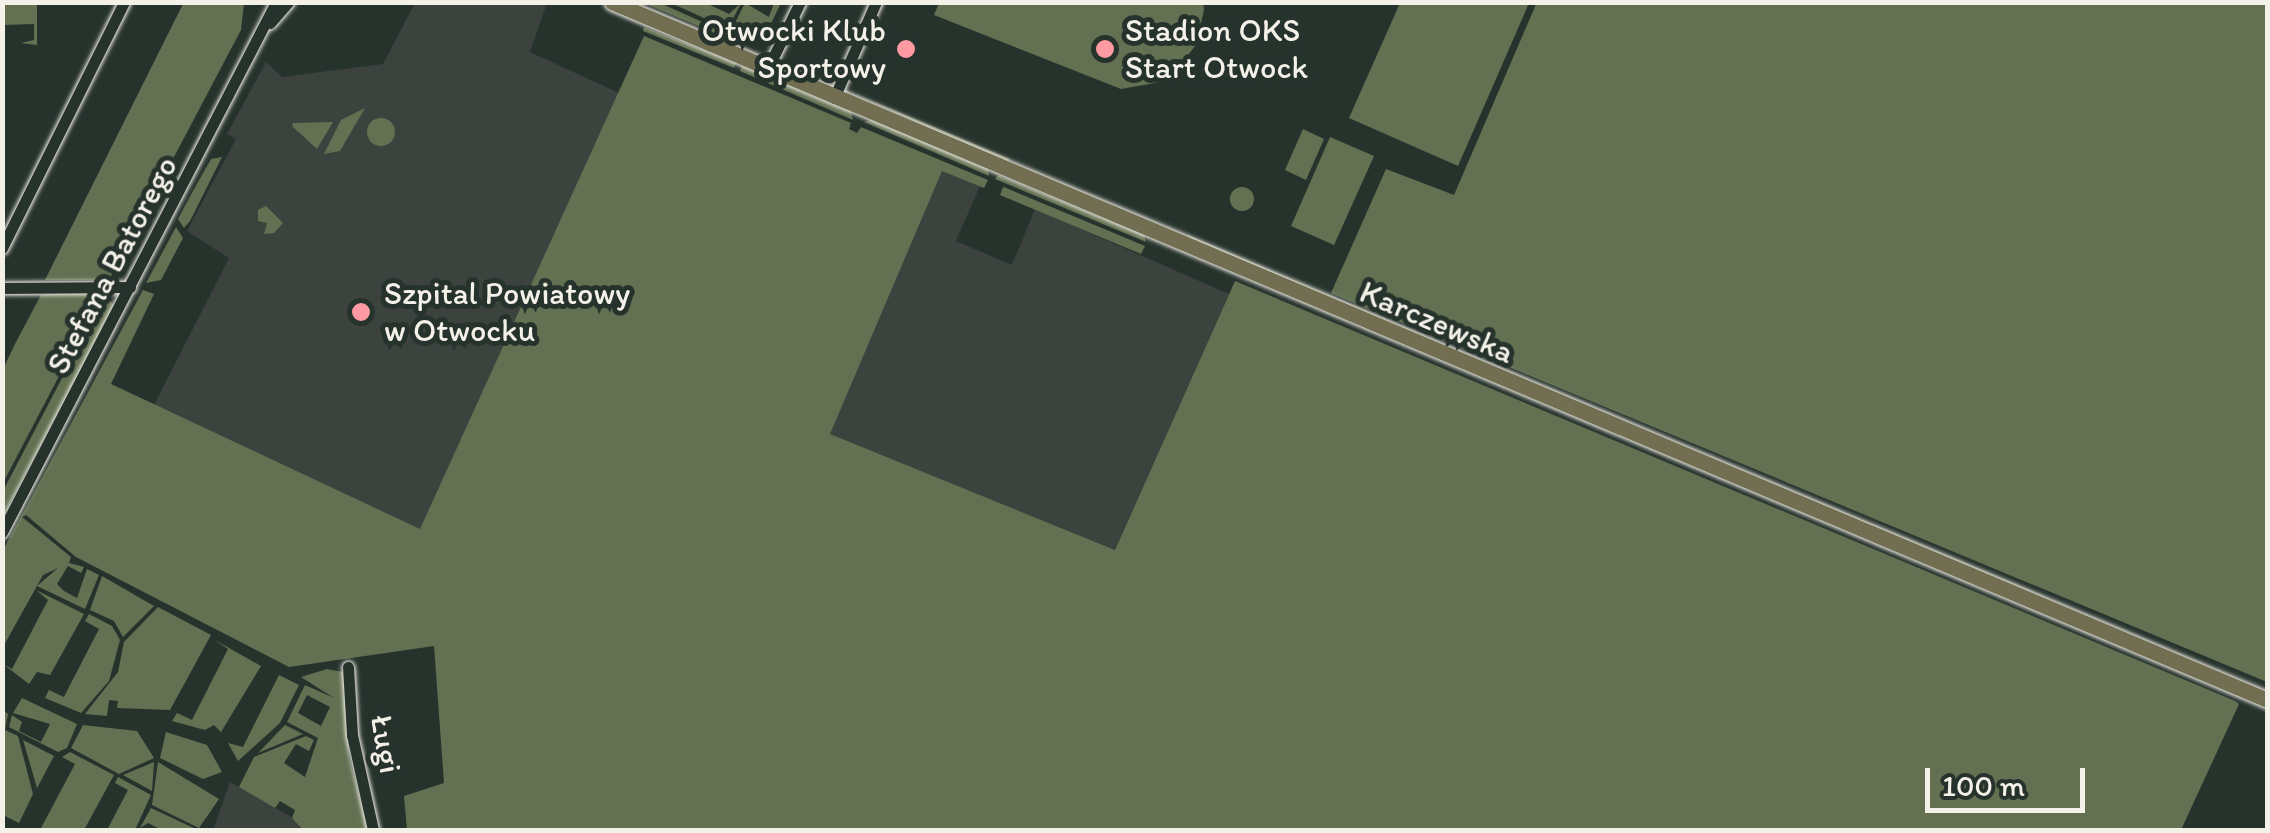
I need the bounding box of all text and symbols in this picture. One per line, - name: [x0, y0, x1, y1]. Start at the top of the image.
- place label: Otwocki Klub Sportowy: [702, 12, 886, 87]
- place label: Stadion OKS Start Otwock: [1125, 12, 1308, 87]
- marker: Otwocki Klub Sportowy: [895, 38, 917, 60]
- marker: Stadion OKS Start Otwock: [1094, 38, 1116, 60]
- street label: Stefana Batorego: [39, 150, 185, 380]
- street label: Karczewska: [1354, 272, 1520, 372]
- place label: Szpital Powiatowy w Otwocku: [384, 275, 630, 350]
- marker: Szpital Powiatowy w Otwocku: [348, 299, 374, 325]
- street label: Ługi: [362, 712, 410, 776]
- scale bar: [1930, 748, 2090, 810]
- text: 100 m: [1942, 767, 2025, 804]

